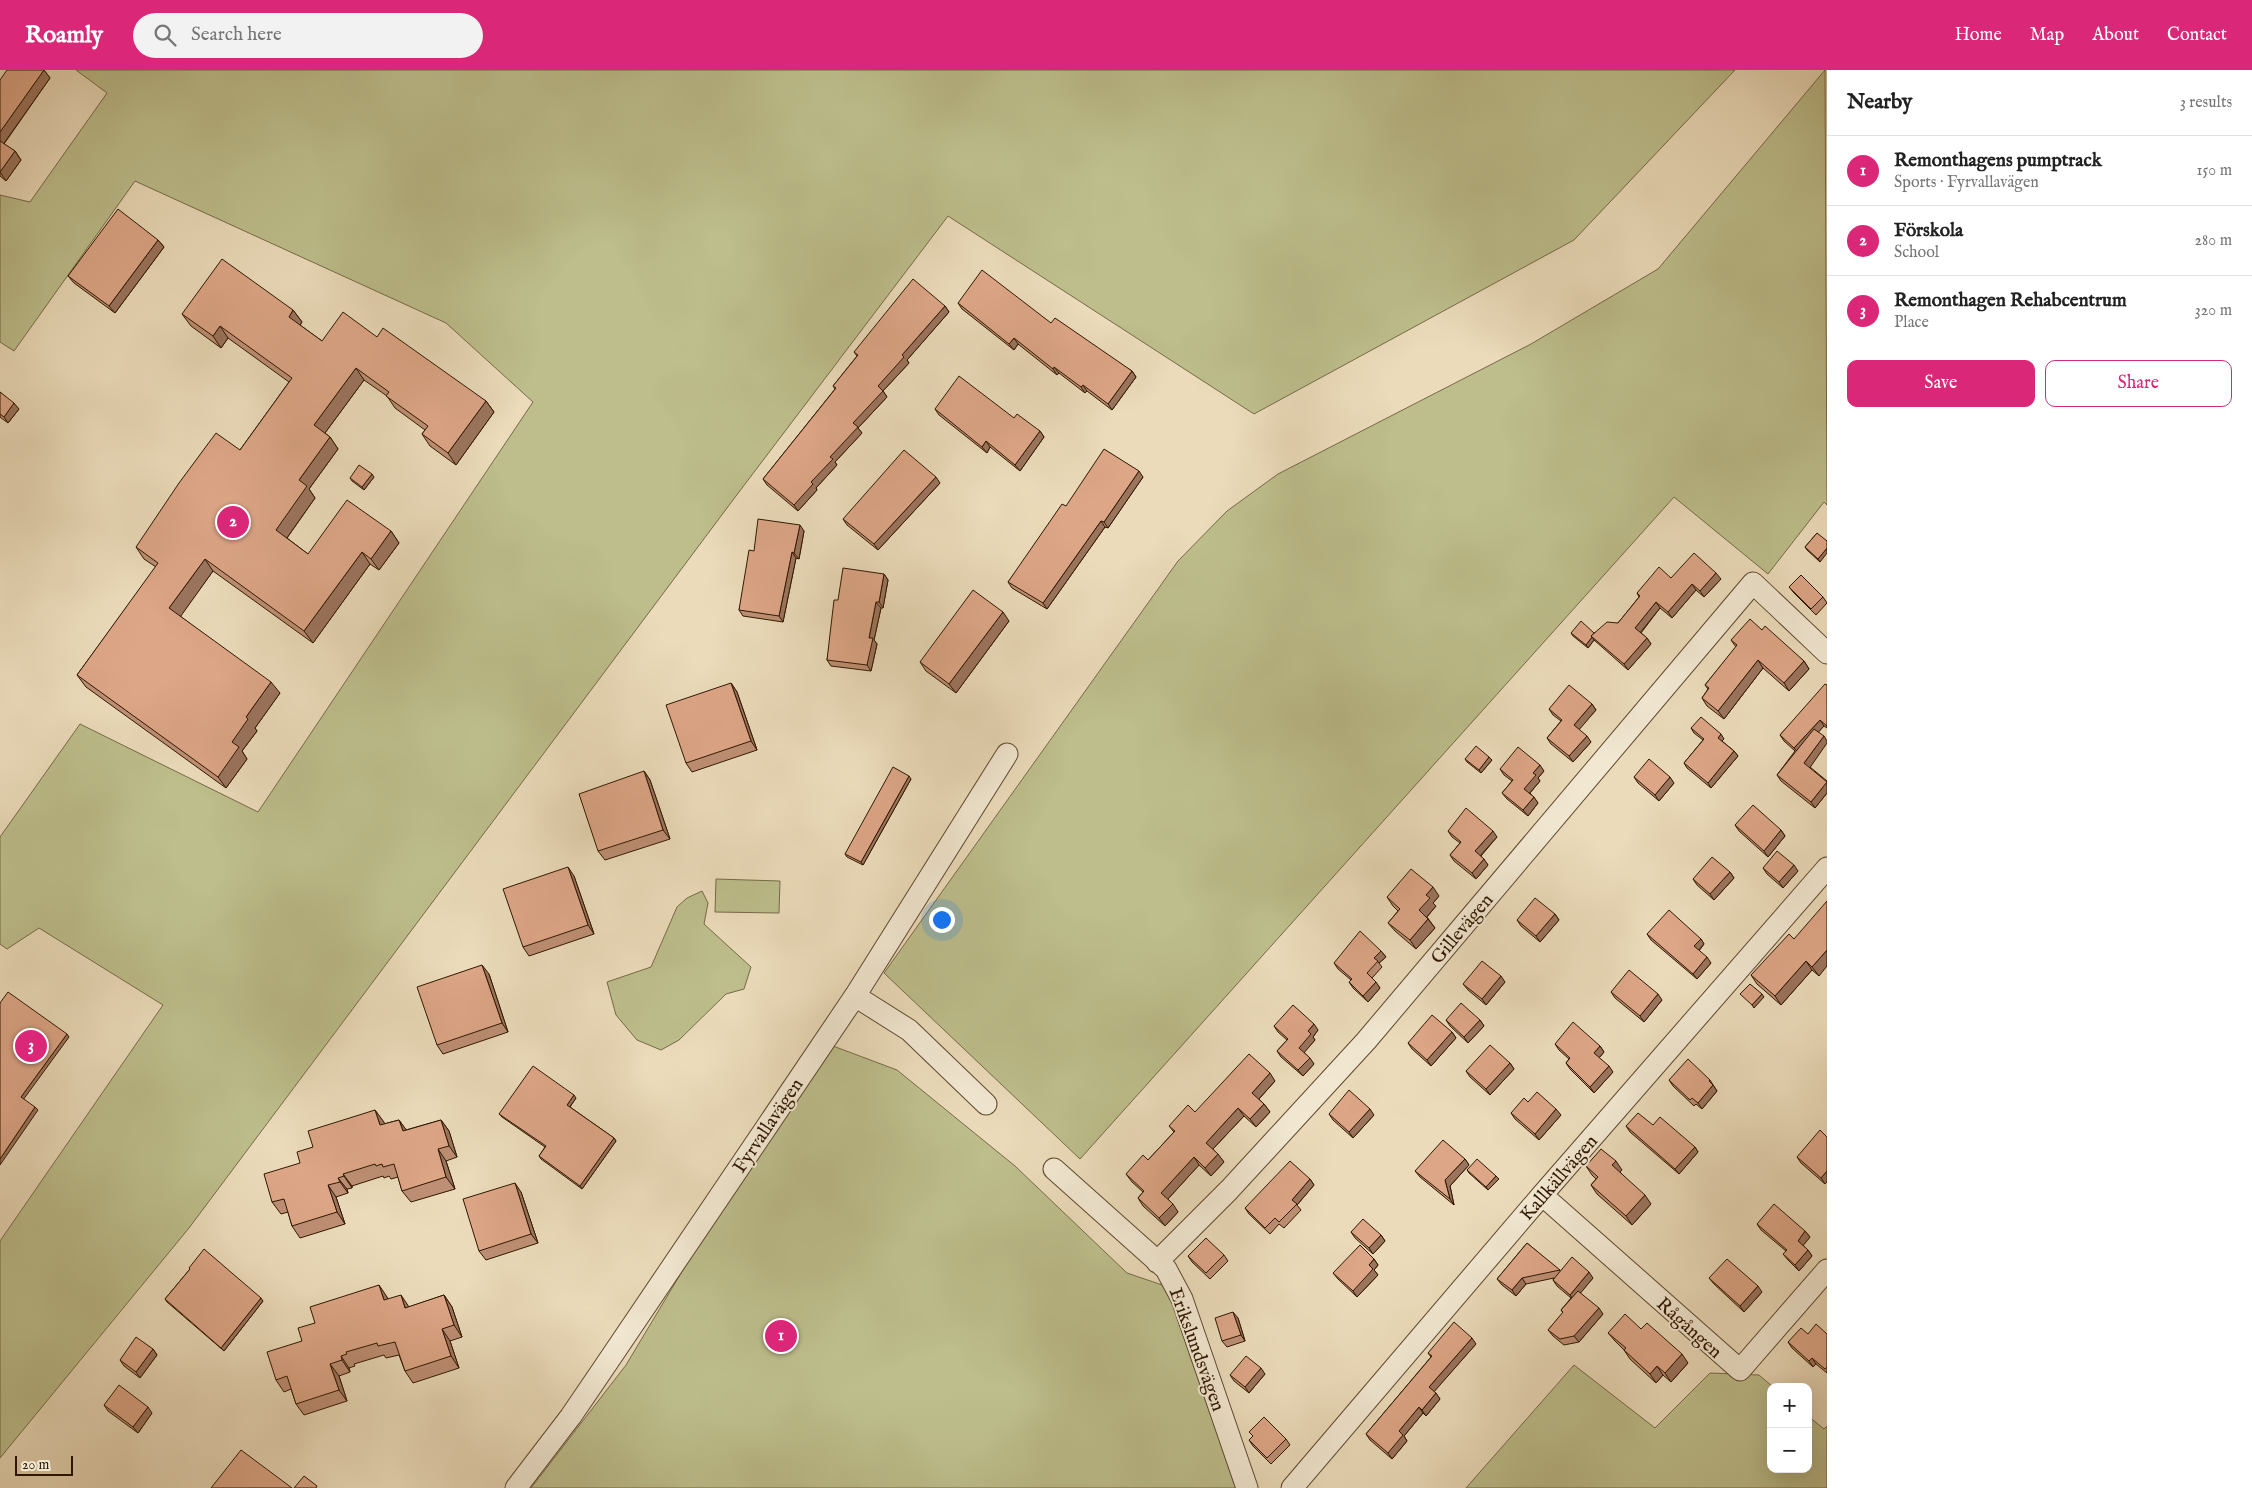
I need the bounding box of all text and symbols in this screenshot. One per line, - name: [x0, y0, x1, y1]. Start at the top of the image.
- search box: [133, 13, 483, 58]
- text: Roamly: [25, 20, 103, 51]
- icon: search: [151, 21, 179, 49]
- text: Search here: [191, 23, 282, 47]
- text: Home: [1955, 24, 2002, 47]
- text: Map: [2030, 24, 2064, 47]
- text: About: [2092, 24, 2139, 47]
- text: Contact: [2167, 24, 2227, 47]
- text: Nearby: [1847, 89, 1912, 116]
- text: 3 results: [2180, 93, 2232, 113]
- text: Remonthagens pumptrack: [1894, 149, 2102, 173]
- text: 1: [1860, 161, 1866, 181]
- text: 150 m: [2197, 161, 2232, 181]
- text: Sports · Fyrvallavägen: [1894, 173, 2039, 193]
- text: Förskola: [1894, 219, 1963, 243]
- text: 2: [1859, 231, 1867, 251]
- text: 280 m: [2195, 231, 2232, 251]
- text: School: [1894, 243, 1939, 263]
- text: Remonthagen Rehabcentrum: [1894, 289, 2127, 313]
- text: 3: [1860, 301, 1866, 321]
- text: 320 m: [2195, 301, 2232, 321]
- text: Place: [1894, 313, 1929, 333]
- button: Save: [1847, 360, 2035, 407]
- button: Share: [2045, 360, 2232, 407]
- pin: 2: [217, 503, 249, 541]
- street label: Gillevägen: [1426, 889, 1499, 970]
- your location: [929, 907, 955, 933]
- pin: 3: [15, 1027, 47, 1065]
- street label: Fyrvallavägen: [728, 1074, 809, 1178]
- street label: Kallkällvägen: [1515, 1130, 1604, 1226]
- street label: Erikslundsvägen: [1163, 1285, 1230, 1415]
- street label: Rågången: [1651, 1293, 1727, 1364]
- pin: 1: [765, 1317, 797, 1355]
- map controls: [1767, 1383, 1812, 1473]
- button: +: [1767, 1383, 1812, 1428]
- button: −: [1767, 1428, 1812, 1473]
- scale bar: [15, 1453, 72, 1476]
- text: 20 m: [22, 1456, 49, 1474]

